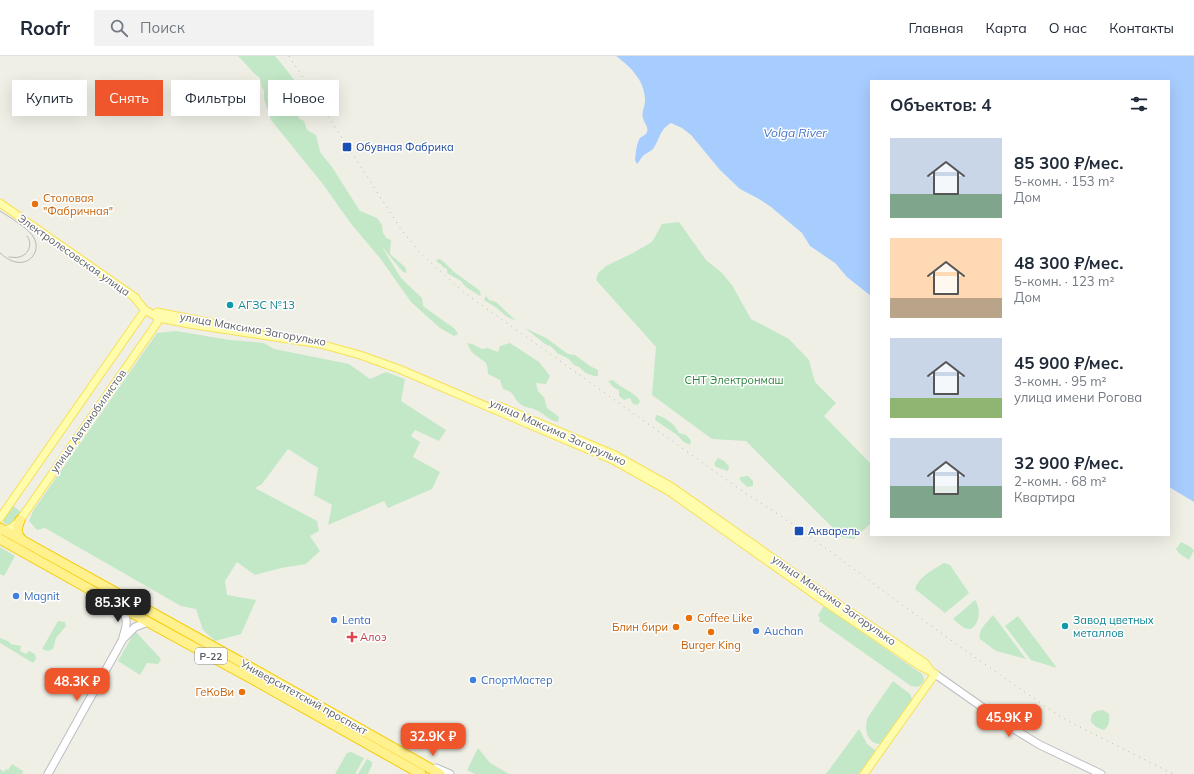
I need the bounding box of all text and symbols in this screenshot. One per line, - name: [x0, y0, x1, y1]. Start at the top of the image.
- search box: [94, 10, 374, 46]
- text: Roofr: [20, 16, 70, 40]
- icon: search: [108, 17, 130, 39]
- text: Поиск: [140, 18, 185, 37]
- text: Главная: [909, 19, 964, 37]
- text: Карта: [986, 19, 1027, 37]
- text: О нас: [1049, 19, 1087, 37]
- text: Контакты: [1109, 19, 1174, 37]
- chip: Купить: [12, 80, 87, 116]
- chip: Снять: [95, 80, 163, 116]
- chip: Фильтры: [171, 80, 260, 116]
- chip: Новое: [268, 80, 339, 116]
- icon: filters: [1128, 93, 1150, 115]
- text: Объектов: 4: [890, 94, 991, 115]
- water label: Volga River: [763, 125, 827, 140]
- place label: Обувная Фабрика: [356, 140, 454, 154]
- marker: Обувная Фабрика: [341, 141, 353, 153]
- text: 85 300 ₽/мес.: [1014, 152, 1123, 173]
- icon: home: [922, 154, 970, 202]
- text: 5-комн. · 153 m²: [1014, 173, 1114, 189]
- text: Дом: [1014, 189, 1041, 205]
- place label: Столовая "Фабричная": [43, 191, 113, 218]
- marker: Столовая "Фабричная": [30, 199, 40, 209]
- street label: Электролесовская улица: [15, 211, 133, 299]
- text: 48 300 ₽/мес.: [1014, 252, 1123, 273]
- icon: home: [922, 254, 970, 302]
- text: 5-комн. · 123 m²: [1014, 273, 1114, 289]
- text: Дом: [1014, 289, 1041, 305]
- place label: АГЗС №13: [238, 298, 295, 312]
- marker: АГЗС №13: [225, 300, 235, 310]
- street label: улица Максима Загорулько: [179, 309, 327, 349]
- text: 45 900 ₽/мес.: [1014, 352, 1123, 373]
- icon: home: [922, 354, 970, 402]
- street label: улица Автомобилистов: [47, 366, 129, 476]
- park label: СНТ Электронмаш: [684, 373, 784, 387]
- text: 3-комн. · 95 m²: [1014, 373, 1107, 389]
- text: улица имени Рогова: [1014, 389, 1142, 405]
- street label: улица Максима Загорулько: [487, 395, 629, 469]
- text: 32 900 ₽/мес.: [1014, 452, 1123, 473]
- icon: home: [922, 454, 970, 502]
- text: 2-комн. · 68 m²: [1014, 473, 1107, 489]
- text: Квартира: [1014, 489, 1075, 505]
- place label: Акварель: [808, 524, 860, 538]
- marker: Акварель: [793, 525, 805, 537]
- street label: улица Максима Загорулько: [769, 552, 899, 648]
- place label: Magnit: [24, 589, 60, 603]
- pin: 85.3K ₽: [81, 589, 155, 623]
- marker: Magnit: [11, 591, 21, 601]
- text: 85.3K ₽: [95, 594, 141, 610]
- place label: Coffee Like: [697, 611, 752, 625]
- place label: Lenta: [342, 613, 371, 627]
- marker: Coffee Like: [684, 613, 694, 623]
- place label: Завод цветных металлов: [1073, 613, 1154, 640]
- marker: Lenta: [329, 615, 339, 625]
- place label: Блин бири: [612, 620, 668, 634]
- marker: Завод цветных металлов: [1060, 621, 1070, 631]
- marker: Блин бири: [671, 622, 681, 632]
- place label: Auchan: [764, 624, 803, 638]
- marker: Auchan: [751, 626, 761, 636]
- marker: Burger King: [706, 627, 716, 637]
- place label: Алоэ: [360, 630, 387, 644]
- marker: Алоэ: [347, 632, 357, 642]
- place label: Burger King: [681, 638, 741, 652]
- road number: Р-22: [195, 648, 227, 664]
- street label: Университетский проспект: [237, 656, 370, 738]
- pin: 48.3K ₽: [40, 668, 114, 702]
- text: 48.3K ₽: [54, 673, 100, 689]
- place label: СпортМастер: [481, 673, 553, 687]
- marker: СпортМастер: [468, 675, 478, 685]
- place label: ГеКоВи: [196, 685, 234, 699]
- marker: ГеКоВи: [237, 687, 247, 697]
- pin: 45.9K ₽: [972, 704, 1046, 738]
- text: 45.9K ₽: [986, 709, 1032, 725]
- pin: 32.9K ₽: [396, 723, 470, 757]
- text: 32.9K ₽: [410, 728, 456, 744]

